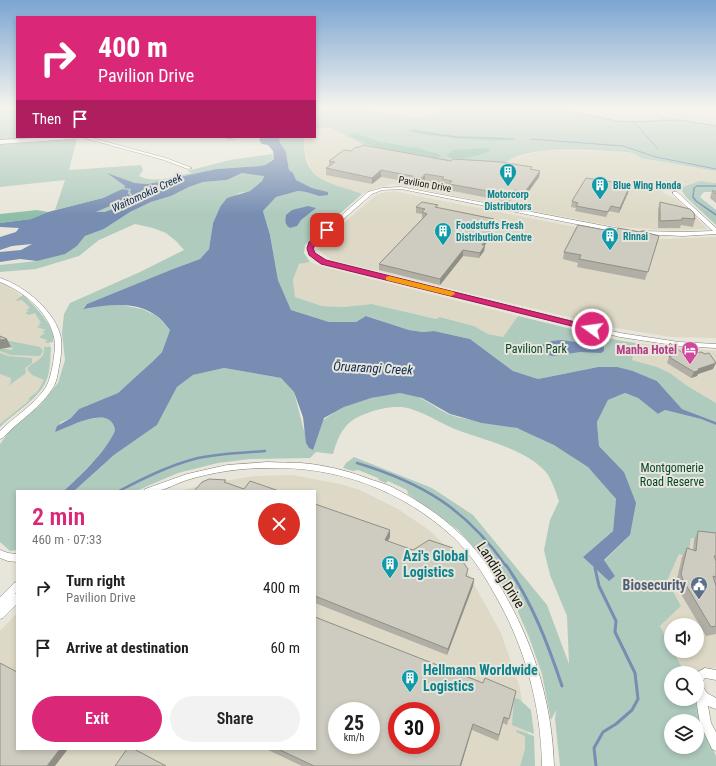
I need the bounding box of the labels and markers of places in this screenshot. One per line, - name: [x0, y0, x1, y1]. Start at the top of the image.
- building icon: Motorcorp Distributors: [498, 162, 518, 187]
- building icon: Blue Wing Honda: [590, 175, 610, 200]
- place label: Blue Wing Honda: [613, 180, 681, 191]
- place label: Motorcorp Distributors: [484, 189, 532, 212]
- pin: [310, 213, 344, 247]
- place label: Foodstuffs Fresh Distribution Centre: [456, 220, 532, 243]
- building icon: Foodstuffs Fresh Distribution Centre: [433, 221, 453, 246]
- building icon: Rinnai: [600, 226, 620, 251]
- place label: Rinnai: [623, 231, 648, 242]
- hotel icon: Manha Hotel: [680, 340, 700, 365]
- place label: Manha Hotel: [616, 343, 677, 357]
- place label: Azi's Global Logistics: [403, 548, 468, 580]
- building icon: Azi's Global Logistics: [380, 554, 400, 579]
- public building icon: Biosecurity: [689, 575, 709, 600]
- place label: Biosecurity: [623, 577, 687, 593]
- place label: Hellmann Worldwide Logistics: [423, 662, 538, 694]
- building icon: Hellmann Worldwide Logistics: [400, 668, 420, 693]

